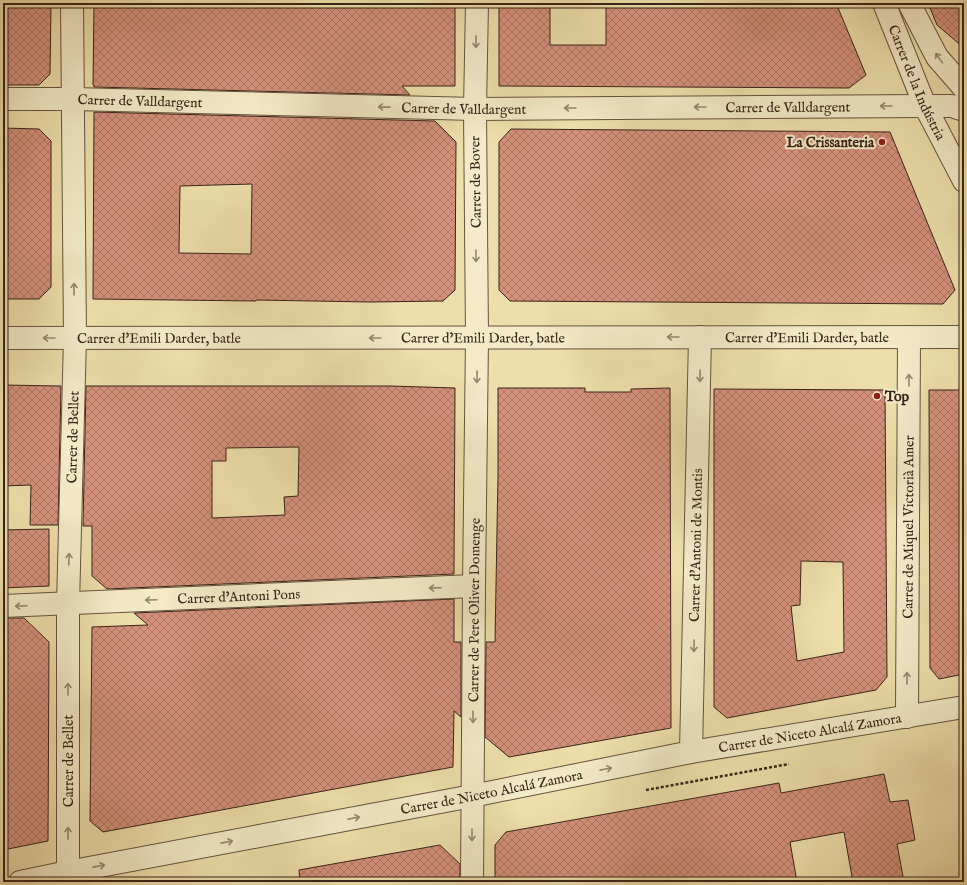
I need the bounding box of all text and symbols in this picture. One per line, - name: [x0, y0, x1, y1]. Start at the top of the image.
- street label: Carrer de la Indústria: [884, 22, 950, 144]
- one-way arrow: [472, 35, 480, 48]
- one-way arrow: [935, 53, 943, 64]
- street label: Carrer de Valldargent: [77, 91, 203, 112]
- street label: Carrer de Valldargent: [725, 98, 851, 117]
- street label: Carrer de Valldargent: [401, 99, 527, 119]
- one-way arrow: [880, 102, 893, 110]
- one-way arrow: [378, 103, 391, 111]
- one-way arrow: [694, 103, 707, 111]
- one-way arrow: [564, 104, 577, 112]
- place label: La Crissanteria: [787, 134, 875, 152]
- street label: Carrer de Bover: [466, 136, 486, 228]
- marker: La Crissanteria: [877, 137, 887, 147]
- one-way arrow: [472, 249, 480, 262]
- one-way arrow: [70, 283, 78, 296]
- street label: Carrer d'Emili Darder, batle: [401, 329, 566, 348]
- street label: Carrer d'Emili Darder, batle: [725, 329, 890, 347]
- street label: Carrer d'Emili Darder, batle: [77, 330, 242, 348]
- one-way arrow: [667, 333, 680, 341]
- one-way arrow: [43, 334, 56, 342]
- one-way arrow: [369, 334, 382, 342]
- one-way arrow: [696, 369, 703, 382]
- one-way arrow: [473, 370, 481, 383]
- one-way arrow: [905, 374, 913, 387]
- place label: Top: [884, 388, 909, 406]
- street label: Carrer de Bellet: [63, 390, 84, 484]
- marker: Top: [872, 391, 882, 401]
- street label: Carrer de Miquel Victorià Amer: [900, 435, 918, 619]
- street label: Carrer d'Antoni de Montis: [686, 468, 707, 622]
- street label: Carrer de Pere Oliver Domenge: [465, 517, 485, 702]
- one-way arrow: [65, 553, 73, 566]
- one-way arrow: [429, 584, 442, 591]
- street label: Carrer d'Antoni Pons: [177, 585, 301, 609]
- one-way arrow: [145, 596, 158, 604]
- one-way arrow: [15, 602, 28, 609]
- one-way arrow: [690, 639, 697, 652]
- one-way arrow: [903, 672, 911, 685]
- one-way arrow: [64, 683, 72, 696]
- street label: Carrer de Niceto Alcalá Zamora: [717, 709, 904, 757]
- one-way arrow: [469, 710, 477, 723]
- street label: Carrer de Bellet: [60, 715, 78, 807]
- one-way arrow: [599, 765, 612, 773]
- street label: Carrer de Niceto Alcalá Zamora: [399, 766, 585, 819]
- one-way arrow: [348, 814, 361, 822]
- one-way arrow: [64, 827, 72, 840]
- one-way arrow: [468, 828, 476, 841]
- one-way arrow: [220, 838, 233, 846]
- one-way arrow: [92, 862, 105, 870]

